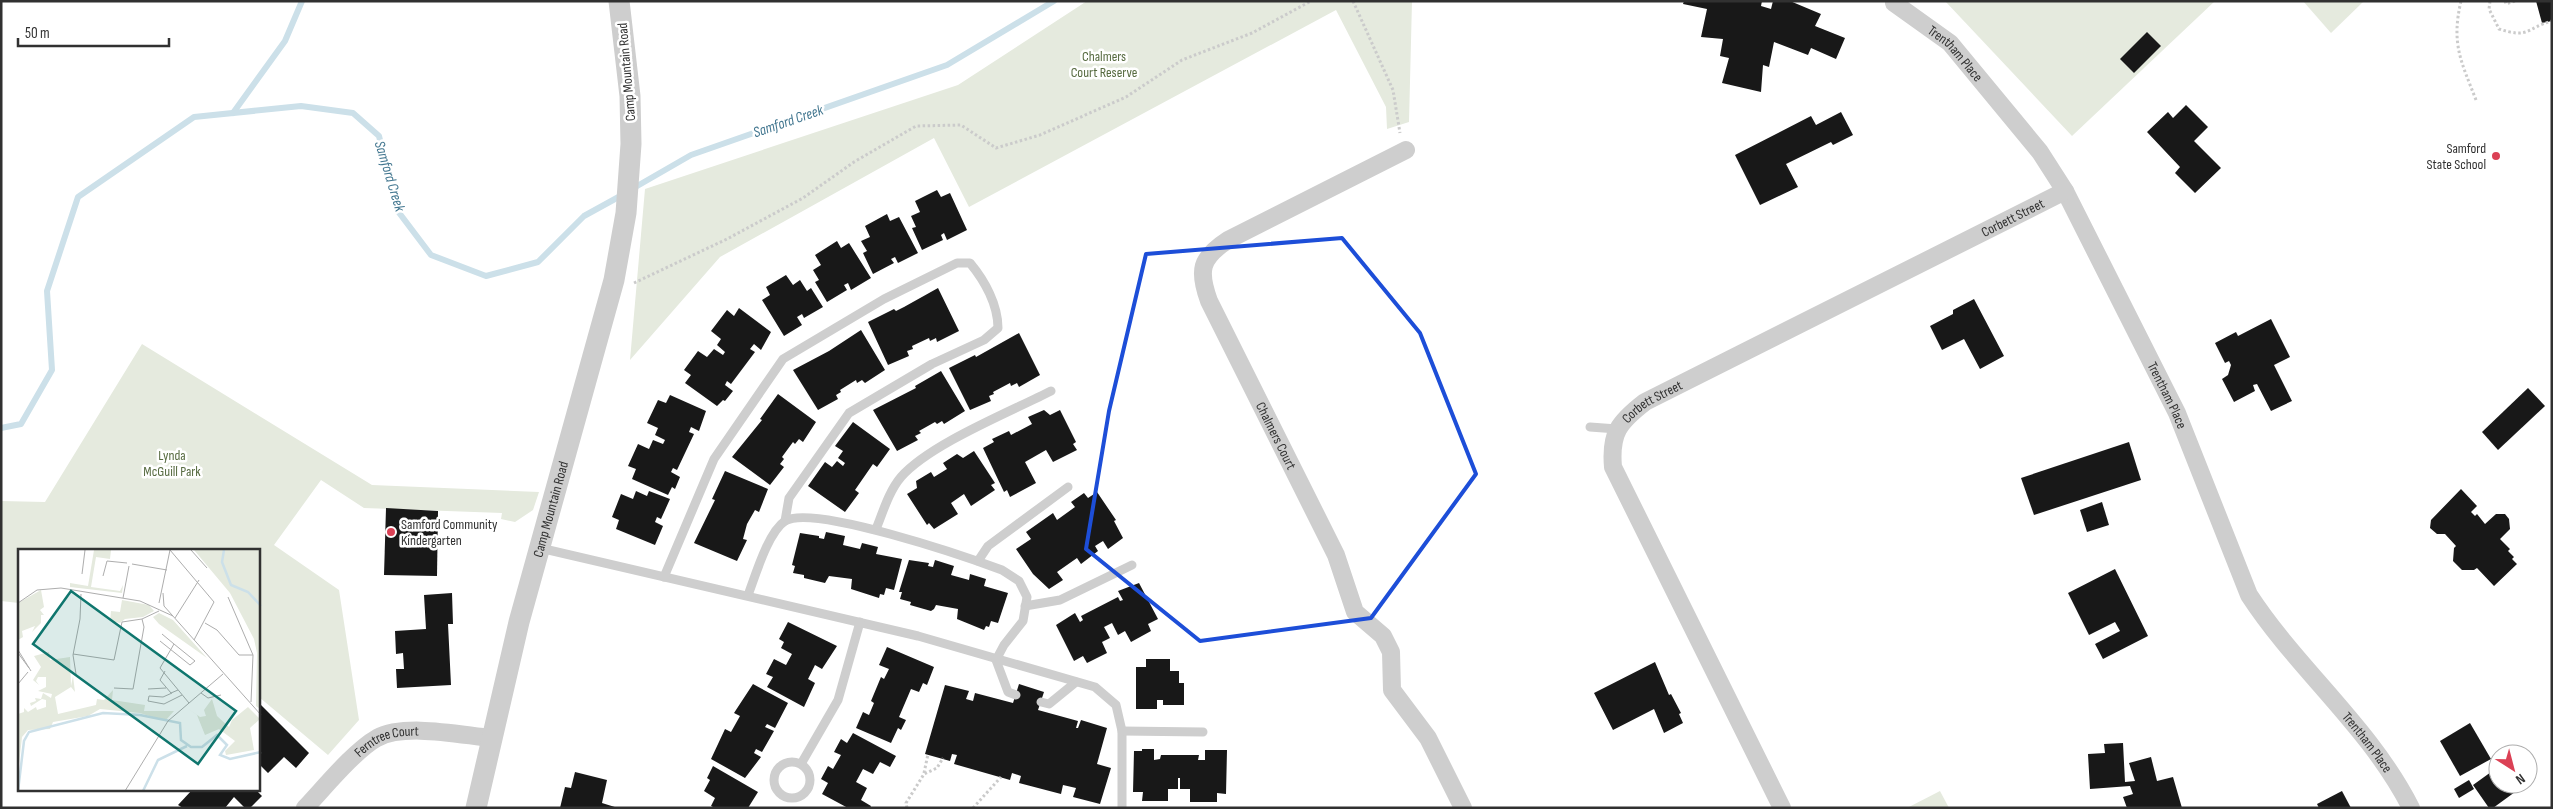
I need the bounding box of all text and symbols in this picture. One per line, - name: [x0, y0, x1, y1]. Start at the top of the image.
- scale bar: [18, 15, 169, 47]
- street label: Camp Mountain Road: [614, 22, 639, 122]
- street label: Trentham Place: [1924, 22, 1986, 85]
- text: 50 m: [25, 24, 50, 43]
- park label: Chalmers Court Reserve: [1071, 48, 1137, 81]
- water label: Samford Creek: [751, 101, 826, 142]
- water label: Samford Creek: [370, 139, 409, 214]
- place label: Samford State School: [2427, 140, 2486, 173]
- marker: Samford State School: [2490, 150, 2502, 162]
- street label: Corbett Street: [1978, 195, 2047, 241]
- street label: Trentham Place: [2144, 359, 2190, 431]
- street label: Corbett Street: [1618, 377, 1685, 427]
- street label: Chalmers Court: [1252, 399, 1300, 472]
- park label: Lynda McGuill Park: [143, 447, 201, 480]
- street label: Camp Mountain Road: [529, 459, 572, 559]
- place label: Samford Community Kindergarten: [401, 516, 498, 549]
- marker: Samford Community Kindergarten: [385, 526, 397, 538]
- inset map: [18, 549, 260, 792]
- street label: Trentham Place: [2339, 709, 2396, 776]
- street label: Ferntree Court: [351, 723, 419, 761]
- north arrow: [2488, 744, 2538, 794]
- text: N: [2512, 770, 2528, 788]

